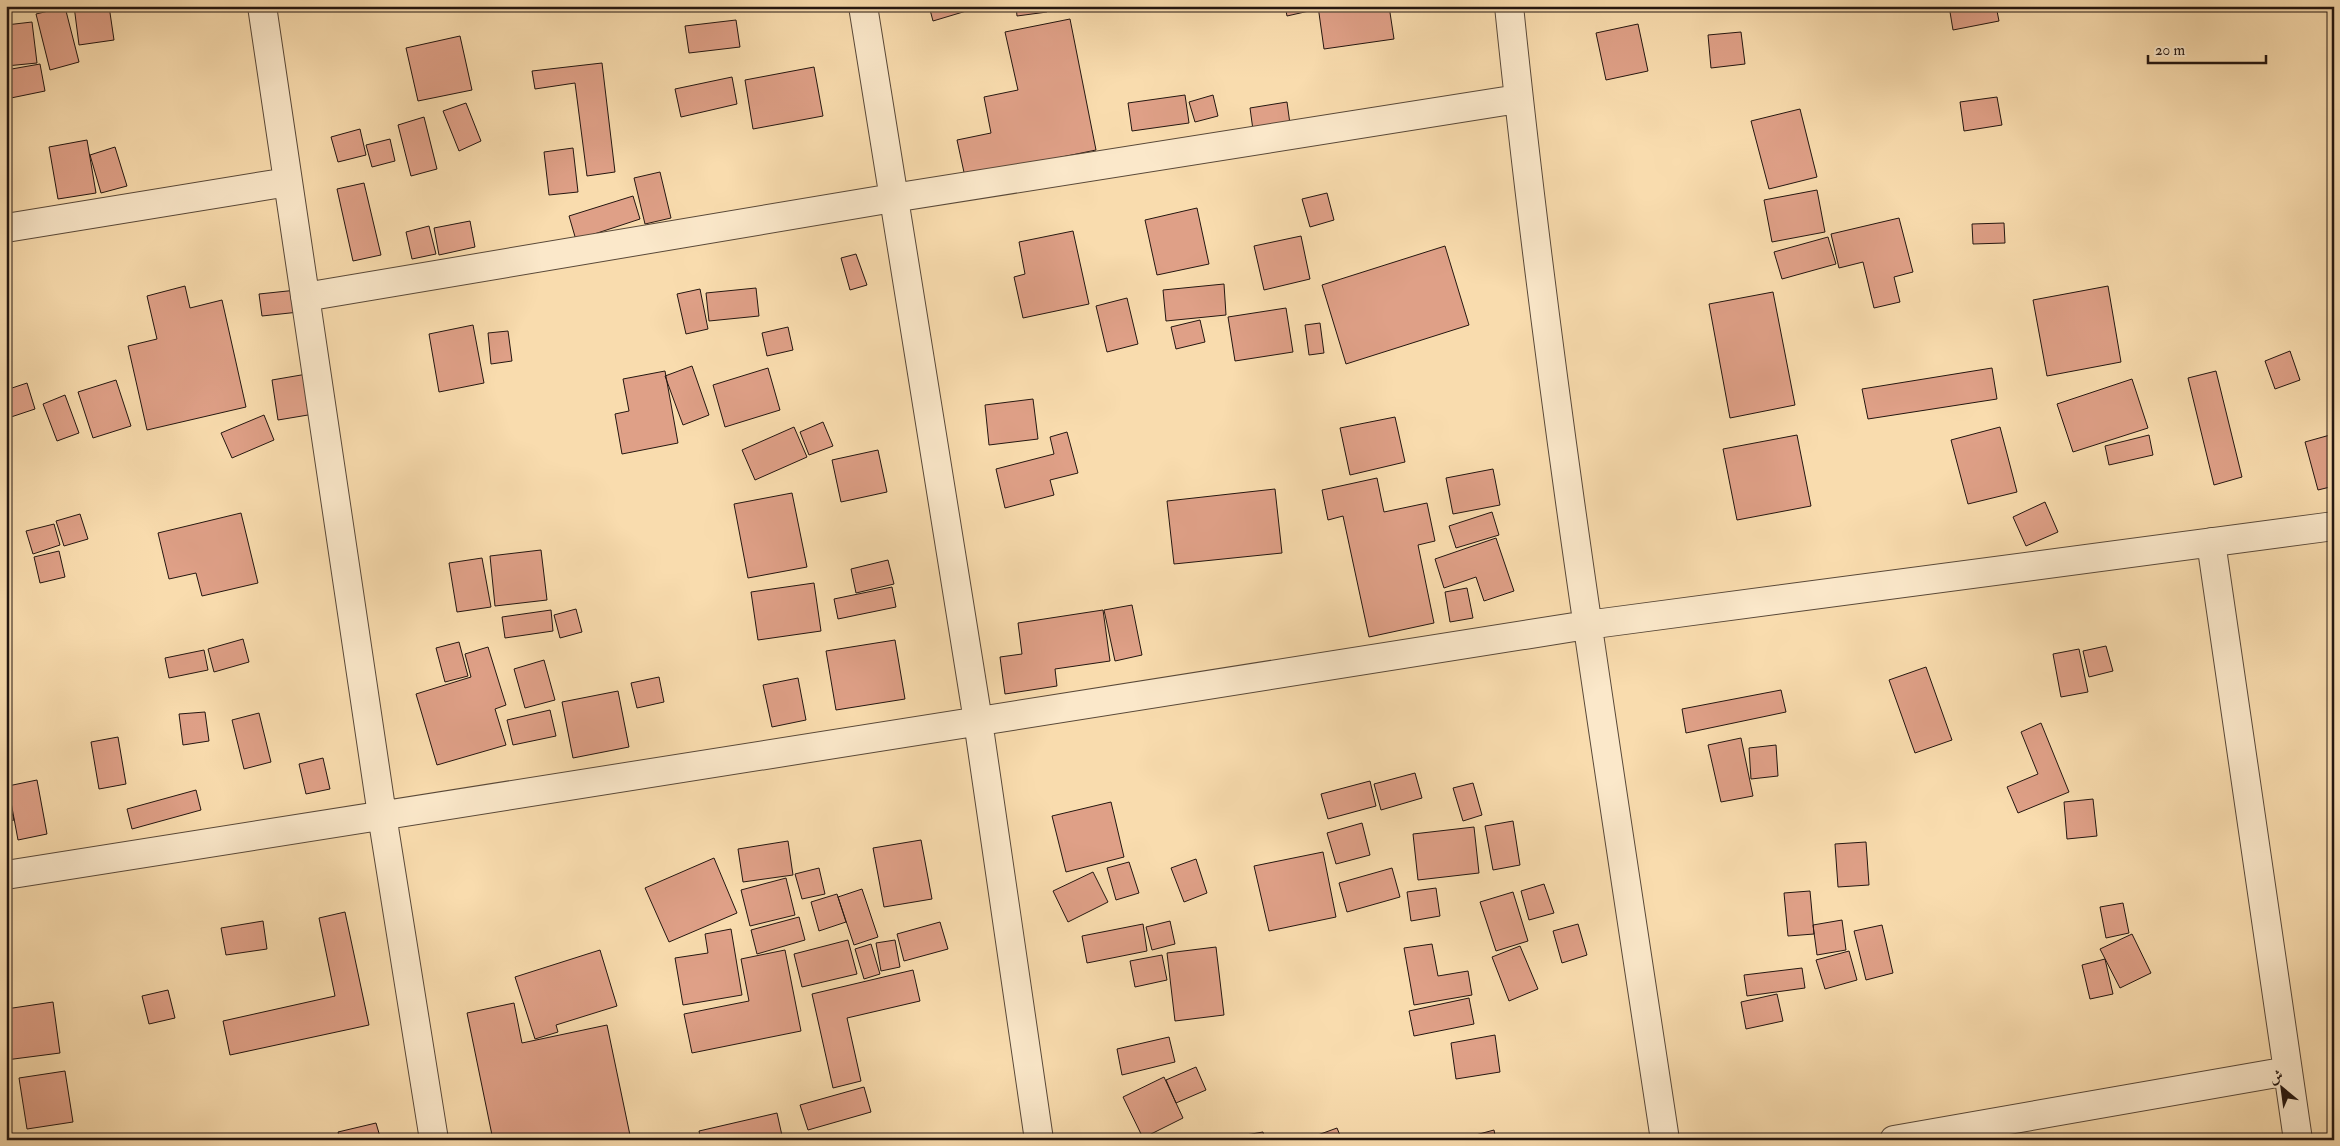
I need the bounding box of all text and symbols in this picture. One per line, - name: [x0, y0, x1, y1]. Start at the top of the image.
- scale bar: [2148, 32, 2265, 64]
- text: 20 m: [2155, 41, 2185, 60]
- north arrow: [2258, 1064, 2308, 1114]
- text: ش: [2266, 1066, 2286, 1088]

